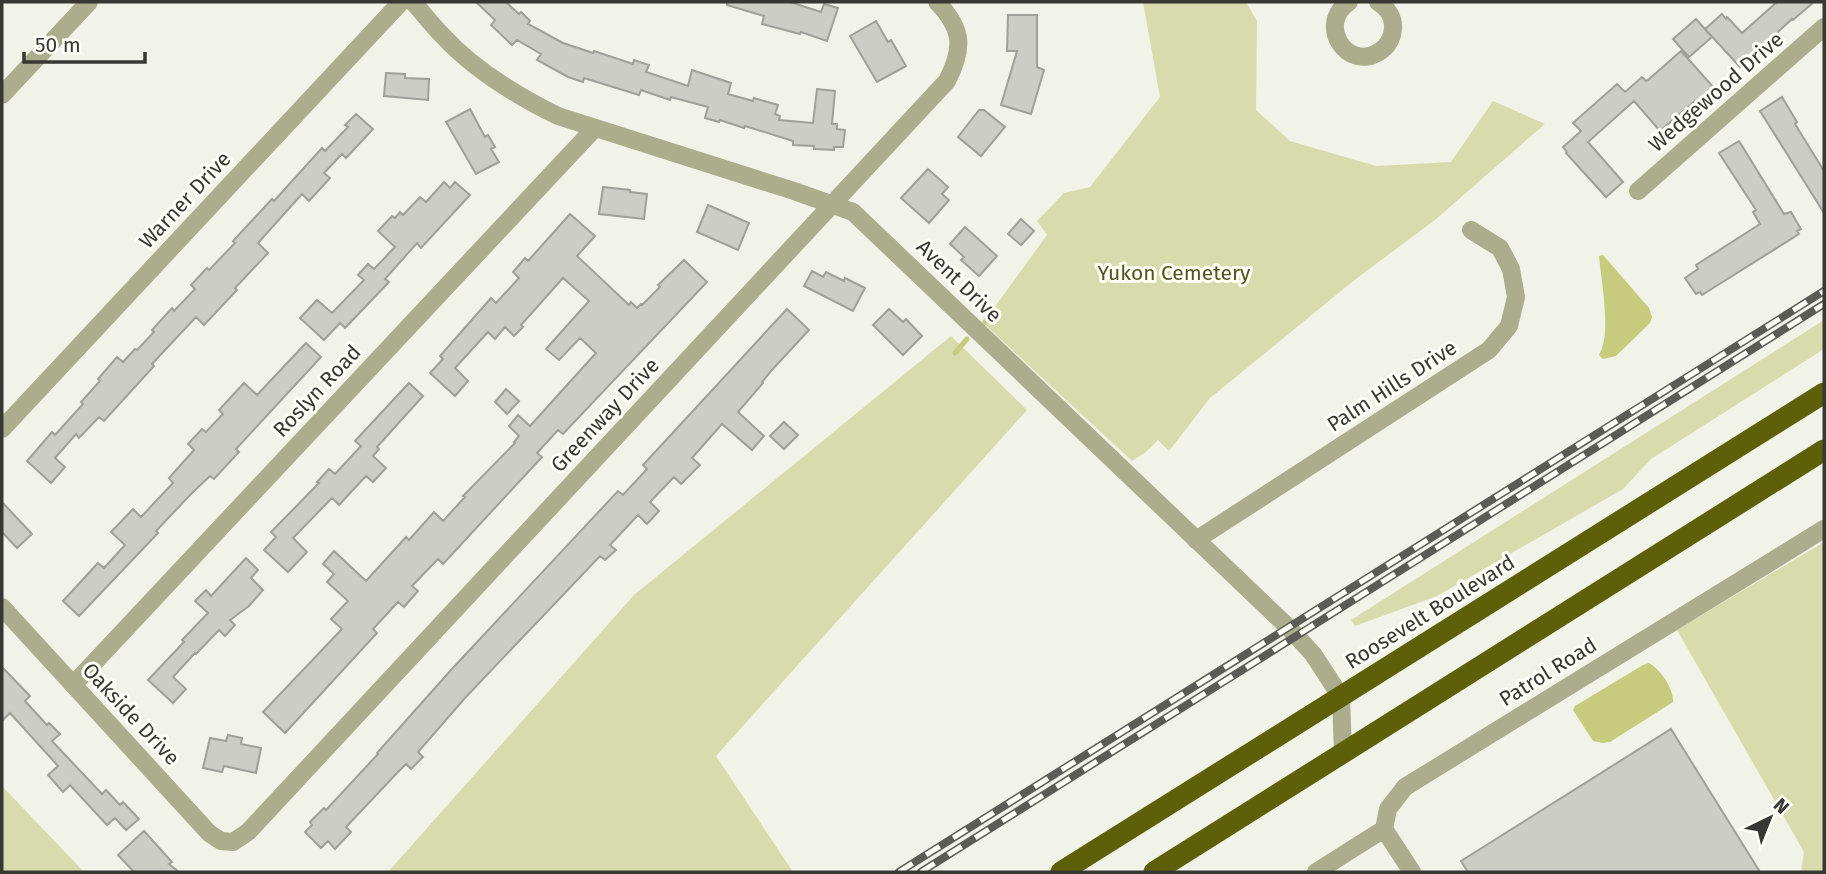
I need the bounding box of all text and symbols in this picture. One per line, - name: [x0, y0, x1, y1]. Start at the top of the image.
- scale bar: [24, 21, 145, 65]
- street label: Wedgewood Drive: [1643, 26, 1789, 158]
- text: 50 m: [35, 32, 81, 58]
- street label: Warner Drive: [134, 146, 236, 254]
- street label: Avent Drive: [911, 234, 1007, 328]
- park label: Yukon Cemetery: [1098, 260, 1251, 286]
- street label: Palm Hills Drive: [1322, 334, 1462, 438]
- street label: Roslyn Road: [268, 339, 366, 443]
- street label: Greenway Drive: [545, 352, 665, 478]
- street label: Roosevelt Boulevard: [1340, 549, 1520, 675]
- street label: Patrol Road: [1494, 632, 1602, 712]
- street label: Oakside Drive: [77, 657, 185, 771]
- north arrow: [1735, 783, 1805, 853]
- text: N: [1769, 793, 1794, 819]

